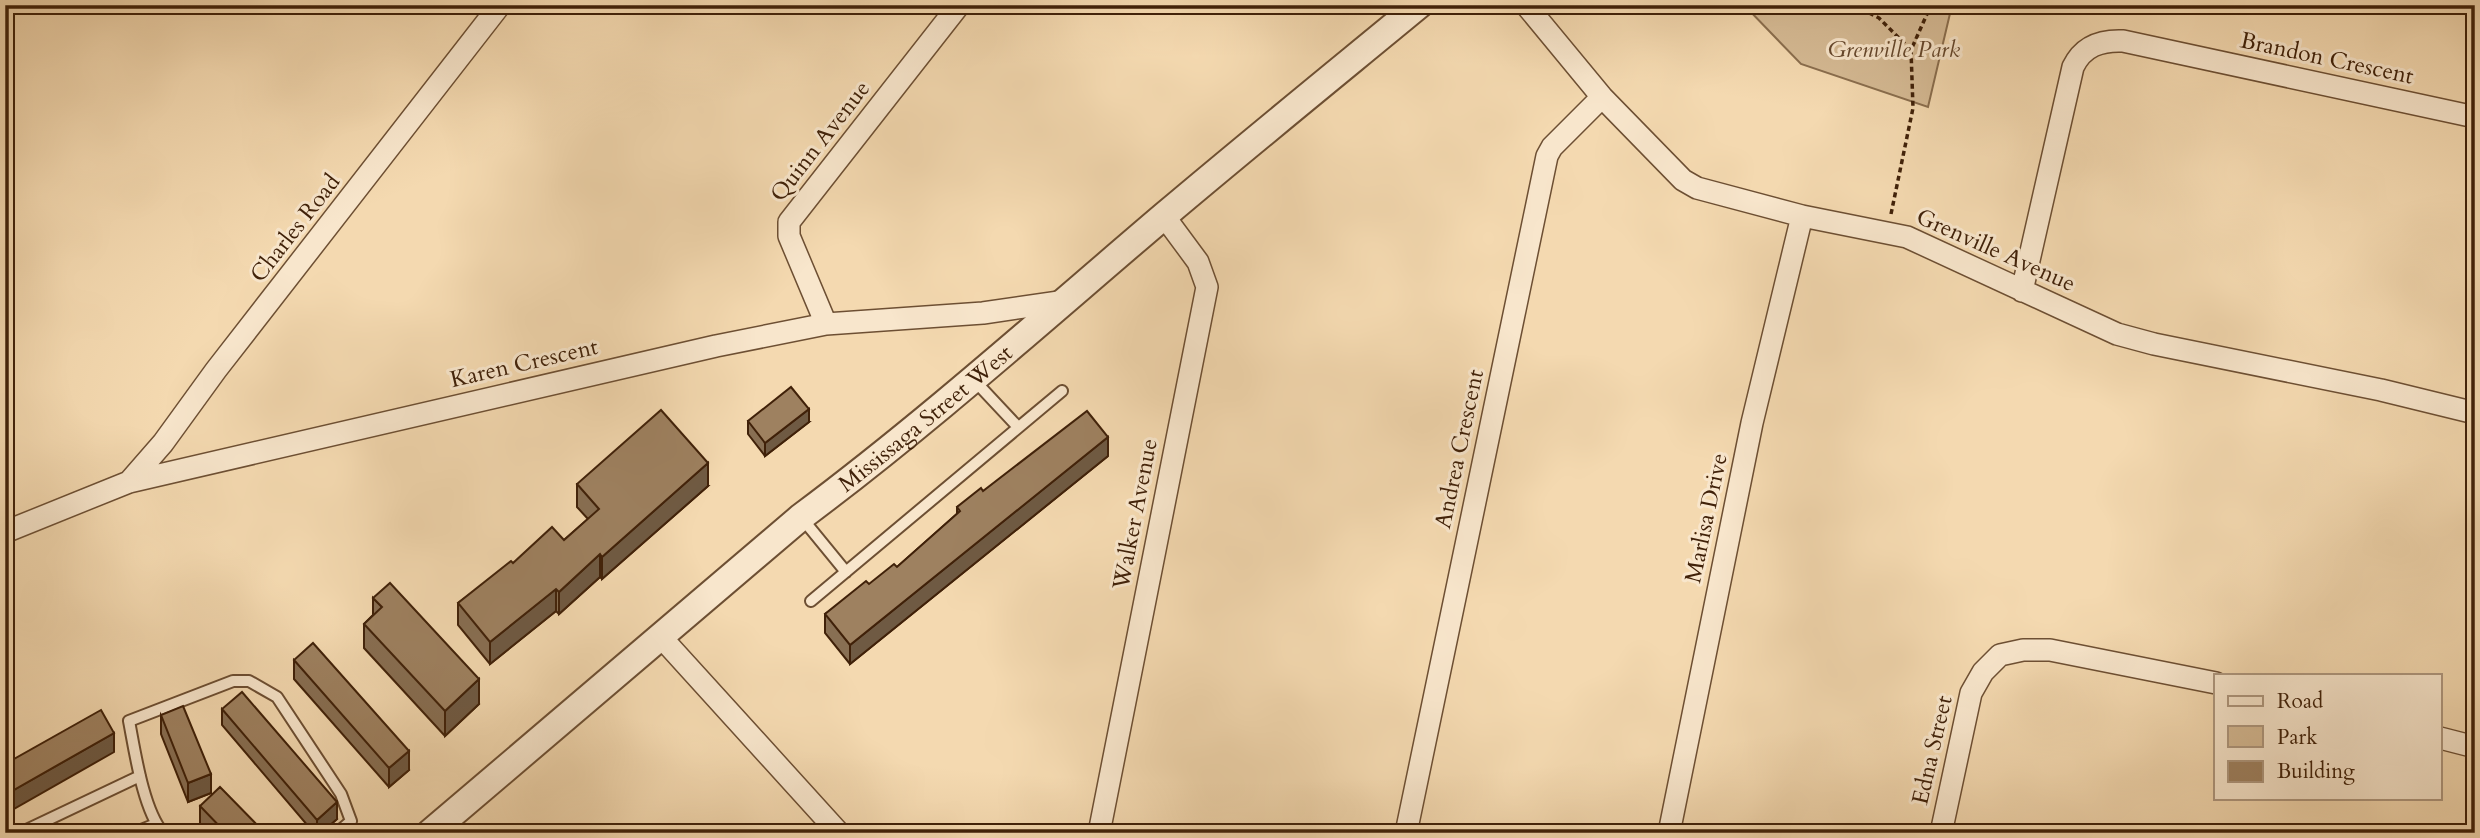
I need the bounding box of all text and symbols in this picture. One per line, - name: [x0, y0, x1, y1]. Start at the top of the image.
- street label: Brandon Crescent: [2238, 25, 2416, 91]
- park label: Grenville Park: [1828, 34, 1961, 65]
- street label: Quinn Avenue: [763, 74, 877, 208]
- street label: Charles Road: [243, 167, 347, 288]
- street label: Grenville Avenue: [1912, 201, 2080, 299]
- street label: Karen Crescent: [447, 331, 601, 395]
- street label: Mississaga Street West: [831, 337, 1019, 499]
- street label: Andrea Crescent: [1427, 367, 1491, 531]
- street label: Walker Avenue: [1105, 436, 1165, 593]
- street label: Marlisa Drive: [1677, 450, 1735, 586]
- legend: [2214, 674, 2442, 800]
- text: Road: [2277, 687, 2323, 716]
- street label: Edna Street: [1904, 692, 1960, 808]
- text: Park: [2277, 723, 2318, 752]
- text: Building: [2277, 757, 2355, 786]

